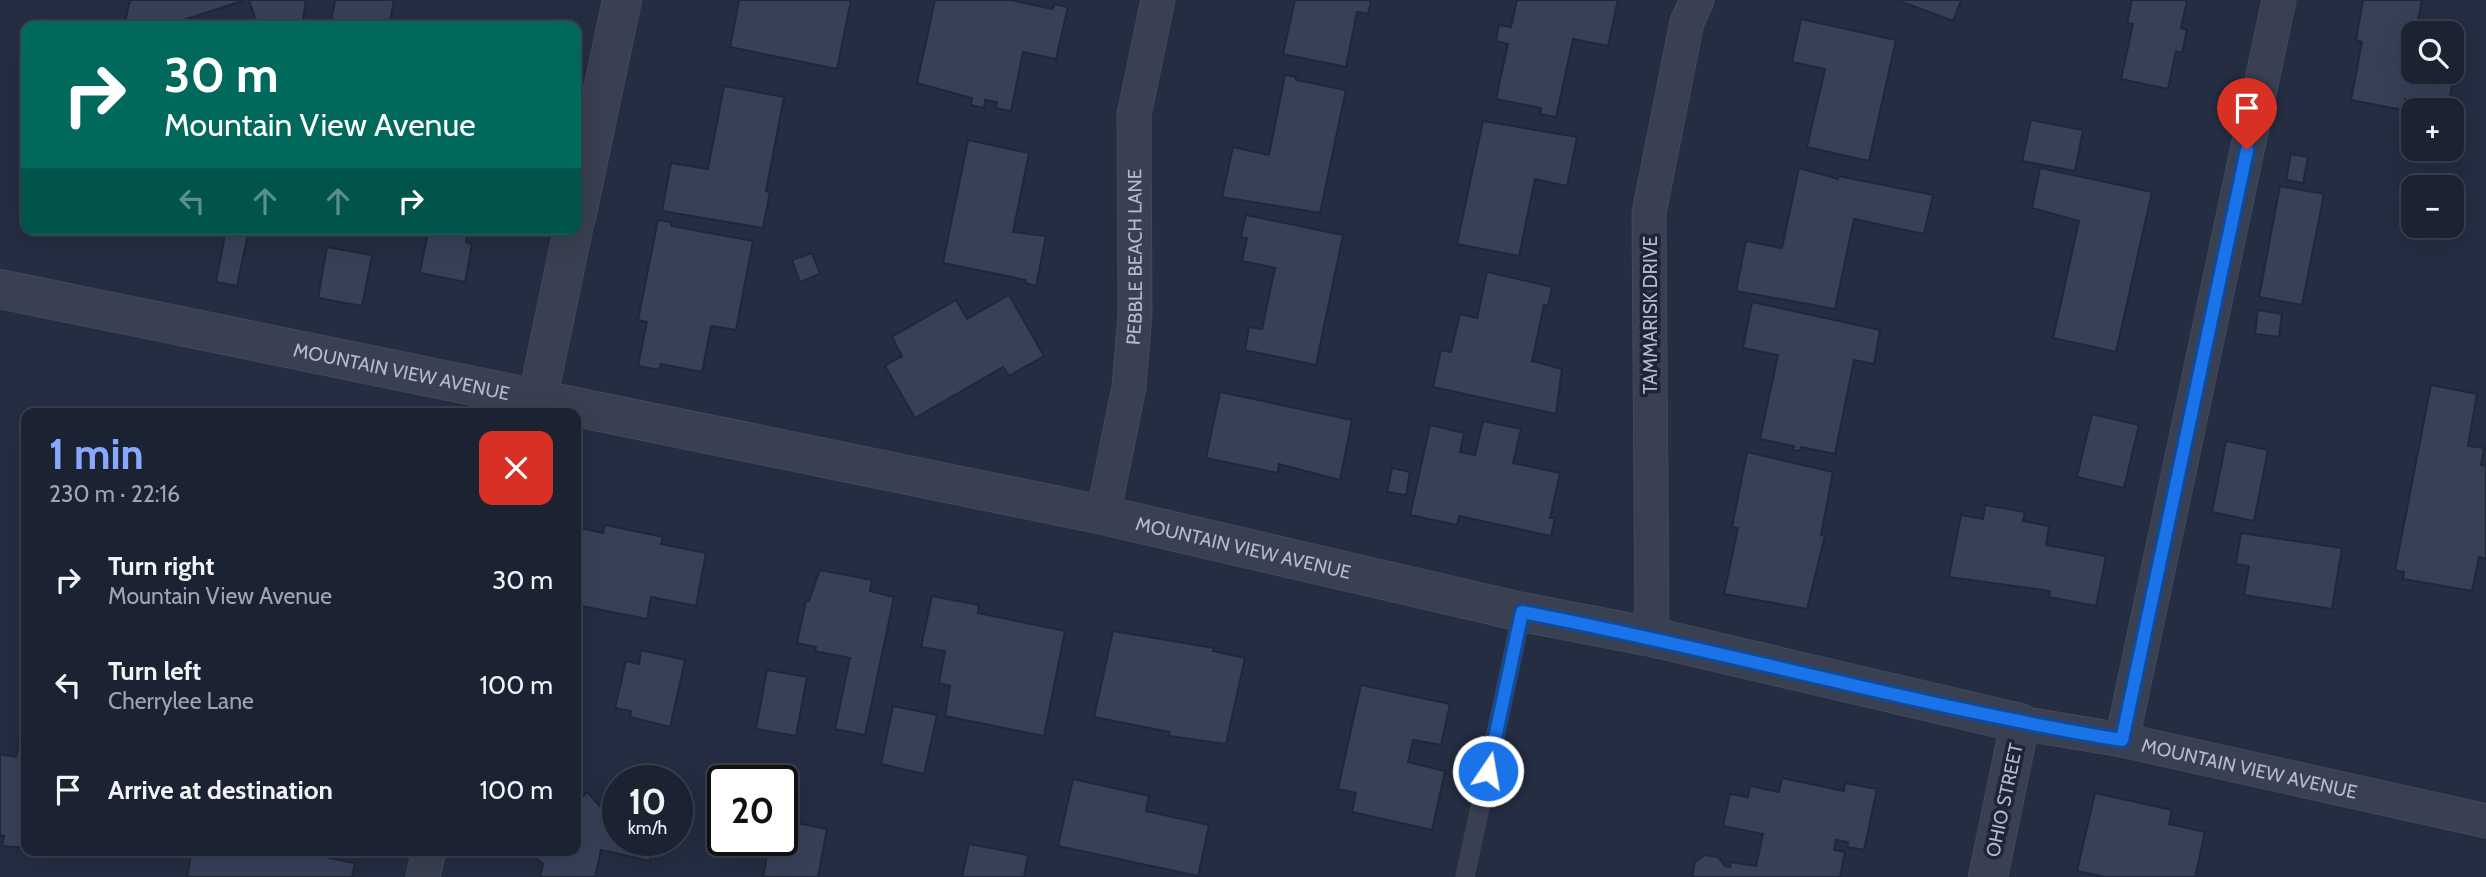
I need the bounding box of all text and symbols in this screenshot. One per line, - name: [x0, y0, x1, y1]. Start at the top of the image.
- map controls: [2401, 21, 2464, 238]
- button: search: [2401, 21, 2464, 84]
- text: 30 m: [164, 45, 279, 104]
- icon: right: [49, 49, 140, 140]
- pin: [2217, 78, 2277, 150]
- icon: arrive: [2228, 89, 2266, 127]
- button: +: [2401, 98, 2464, 161]
- text: Mountain View Avenue: [164, 105, 476, 144]
- street label: PEBBLE BEACH LANE: [1121, 169, 1147, 346]
- button: −: [2401, 175, 2464, 238]
- icon: left: [173, 182, 211, 220]
- icon: ahead: [246, 182, 284, 220]
- icon: ahead: [319, 182, 357, 220]
- icon: right: [392, 182, 430, 220]
- street label: TAMMARISK DRIVE: [1639, 236, 1662, 394]
- street label: MOUNTAIN VIEW AVENUE: [291, 338, 512, 405]
- text: 1 min: [49, 428, 144, 480]
- button: close: [479, 431, 553, 505]
- text: 230 m · 22:16: [49, 480, 180, 508]
- street label: MOUNTAIN VIEW AVENUE: [1133, 512, 1353, 584]
- text: Turn right: [108, 550, 214, 582]
- icon: right: [49, 561, 87, 599]
- text: 30 m: [492, 564, 553, 596]
- text: Mountain View Avenue: [108, 582, 332, 610]
- text: Turn left: [108, 655, 201, 687]
- icon: left: [49, 666, 87, 704]
- text: 100 m: [480, 669, 553, 701]
- text: Cherrylee Lane: [108, 687, 254, 715]
- position arrow: [1451, 734, 1525, 808]
- street label: MOUNTAIN VIEW AVENUE: [2139, 734, 2359, 804]
- street label: OHIO STREET: [1981, 741, 2028, 859]
- speed limit sign: 20: [707, 765, 798, 856]
- icon: arrive: [49, 771, 87, 809]
- text: Arrive at destination: [108, 774, 333, 806]
- text: 100 m: [480, 774, 553, 806]
- text: 10: [629, 780, 666, 823]
- text: km/h: [628, 817, 667, 839]

